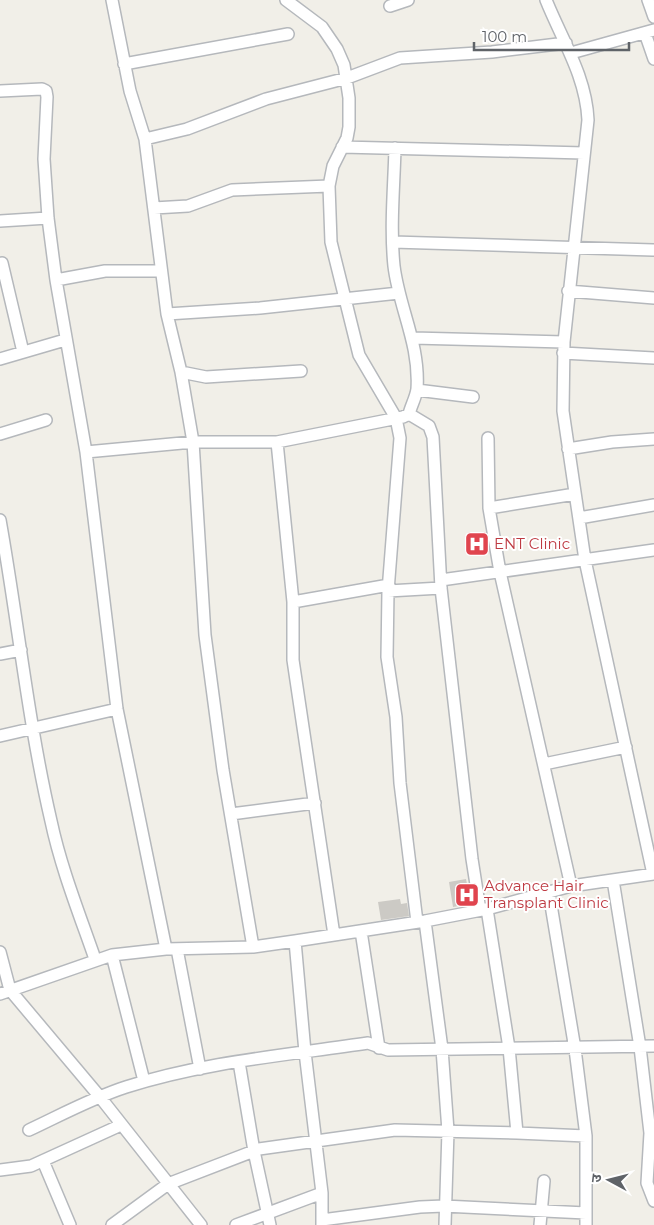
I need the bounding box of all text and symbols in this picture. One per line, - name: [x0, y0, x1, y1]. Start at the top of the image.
- scale bar: [474, 20, 629, 52]
- text: 100 m: [482, 27, 527, 46]
- hospital icon: ENT Clinic: [464, 531, 490, 557]
- place label: ENT Clinic: [494, 534, 570, 553]
- place label: Advance Hair Transplant Clinic: [484, 876, 609, 912]
- hospital icon: Advance Hair Transplant Clinic: [454, 882, 480, 908]
- north arrow: [584, 1155, 634, 1205]
- text: उ: [587, 1172, 606, 1184]

